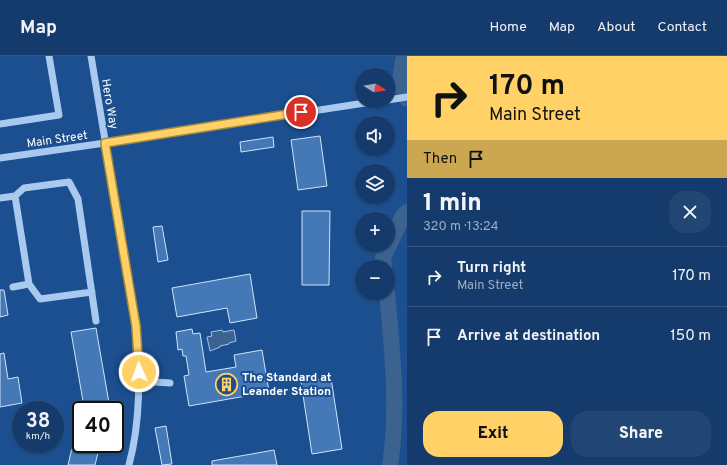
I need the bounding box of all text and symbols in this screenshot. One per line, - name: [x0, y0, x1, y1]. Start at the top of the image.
- text: Map: [20, 16, 57, 40]
- text: Home: [490, 19, 527, 36]
- text: Map: [549, 19, 575, 36]
- text: About: [597, 19, 636, 36]
- text: Contact: [658, 19, 707, 36]
- north arrow: [355, 68, 395, 108]
- map controls: [355, 68, 395, 300]
- text: 170 m: [489, 69, 565, 105]
- icon: right: [423, 72, 475, 124]
- street label: Hero Way: [97, 78, 121, 131]
- pin: [284, 95, 318, 129]
- icon: arrive: [290, 101, 312, 123]
- text: Main Street: [489, 104, 581, 127]
- button: sound: [355, 116, 395, 156]
- street label: Main Street: [26, 128, 89, 152]
- icon: arrive: [465, 148, 487, 170]
- text: Then: [423, 150, 457, 169]
- button: layers: [355, 164, 395, 204]
- text: 1 min: [423, 189, 482, 219]
- button: close: [669, 191, 711, 233]
- button: +: [355, 212, 395, 252]
- text: 320 m · 13:24: [423, 219, 499, 235]
- text: Turn right: [457, 259, 526, 278]
- button: −: [355, 260, 395, 300]
- icon: right: [423, 266, 445, 288]
- text: 170 m: [672, 267, 711, 286]
- text: Main Street: [457, 278, 523, 294]
- icon: arrive: [423, 326, 445, 348]
- text: Arrive at destination: [457, 327, 600, 346]
- text: 150 m: [670, 327, 711, 346]
- position arrow: [118, 351, 160, 393]
- place label: The Standard at Leander Station: [242, 370, 332, 400]
- building icon: The Standard at Leander Station: [213, 371, 239, 397]
- speed limit sign: 40: [72, 401, 124, 453]
- text: 38: [26, 409, 50, 435]
- button: Exit: [423, 411, 563, 457]
- button: Share: [571, 411, 711, 457]
- text: km/h: [26, 430, 50, 443]

